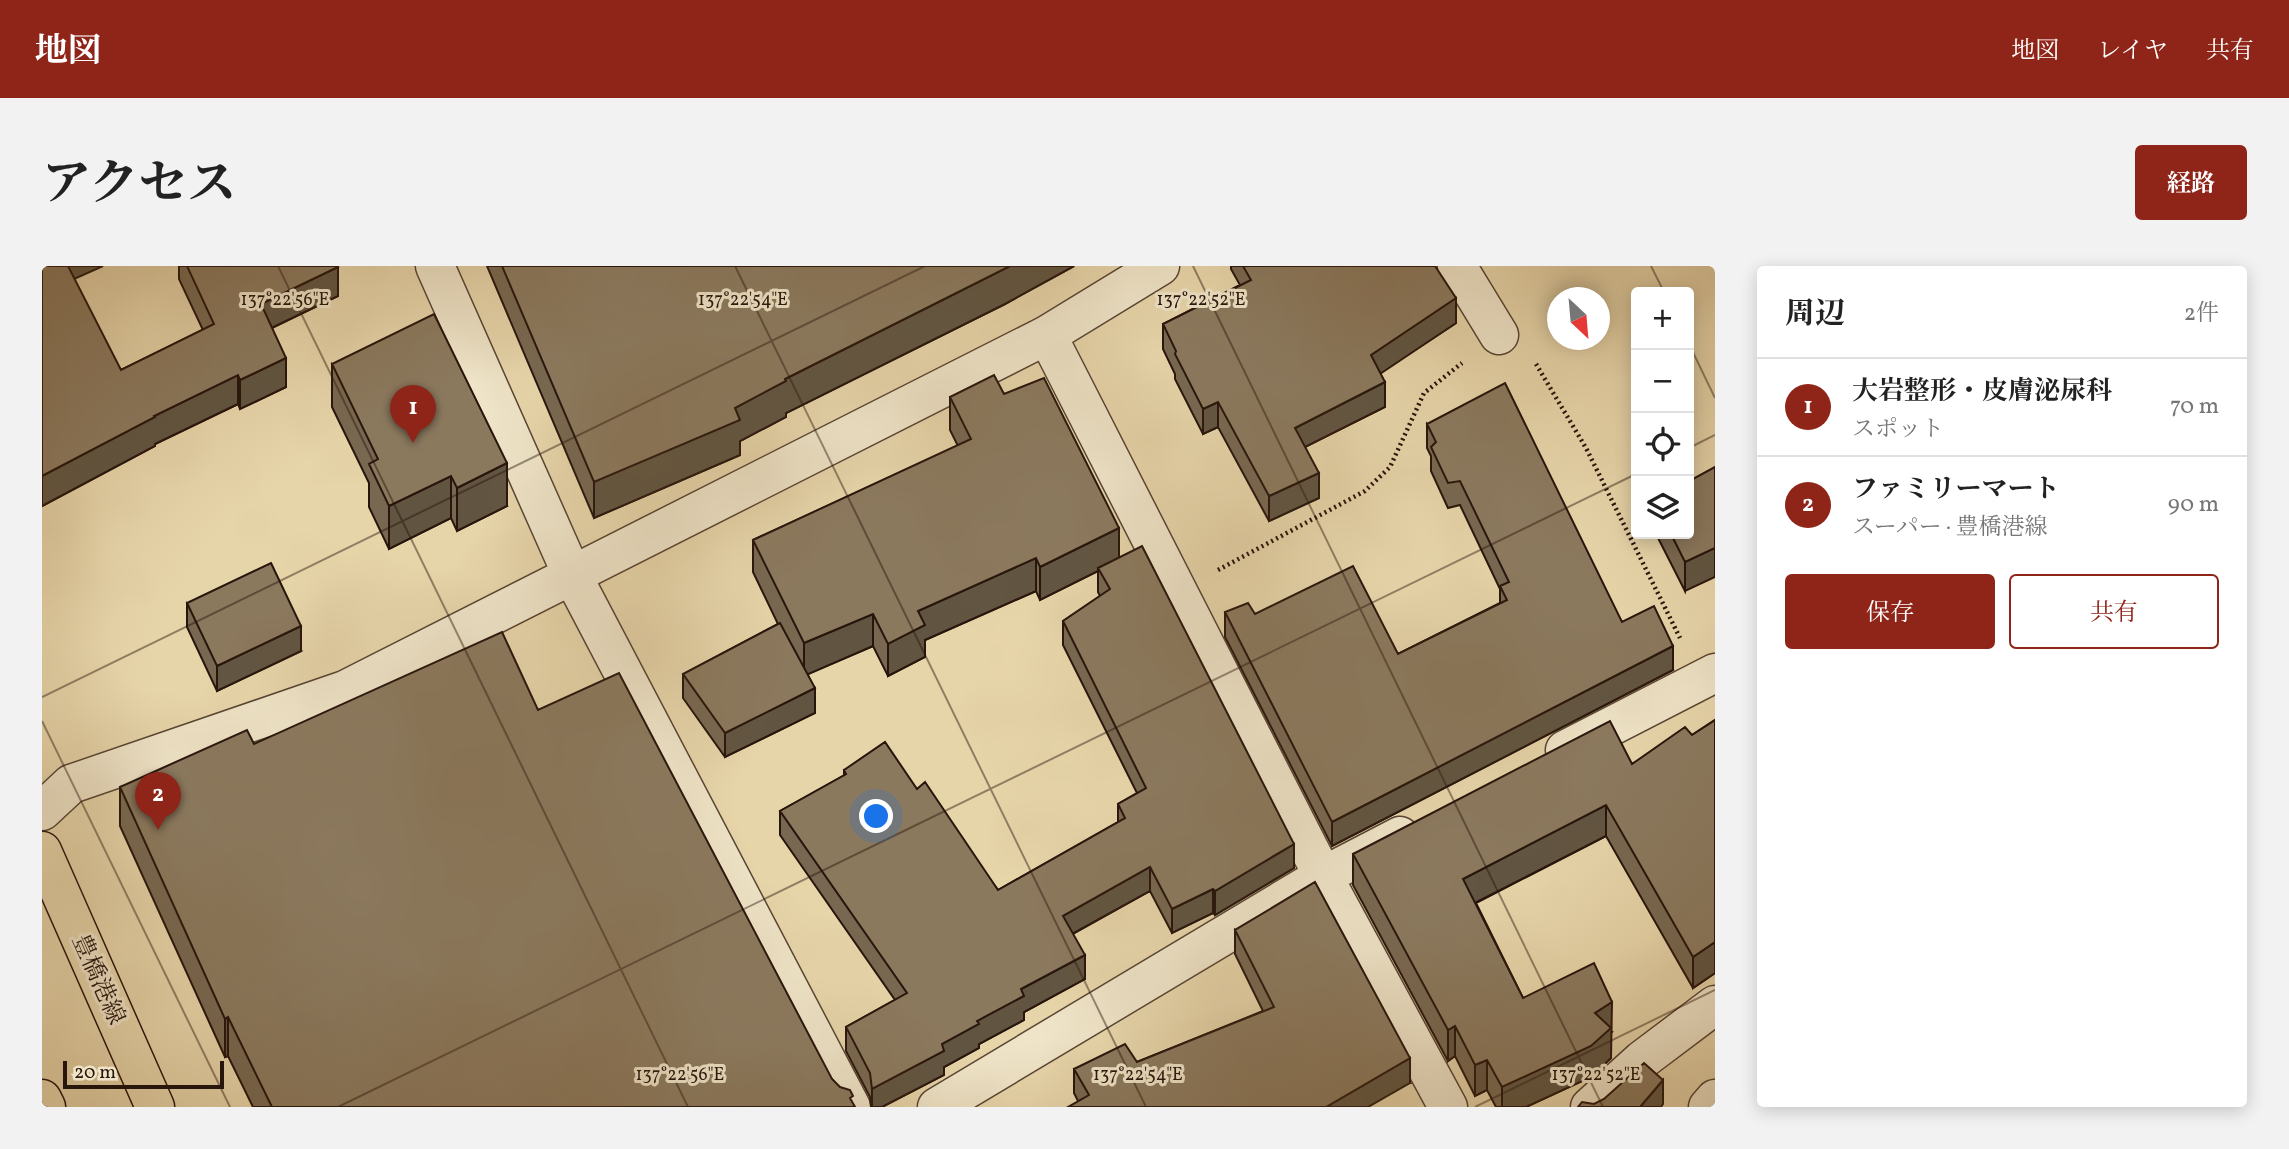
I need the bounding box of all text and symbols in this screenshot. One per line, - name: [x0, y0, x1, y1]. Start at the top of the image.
- text: 地図: [35, 30, 101, 76]
- text: 地図: [2011, 35, 2059, 69]
- text: レイヤ: [2097, 35, 2168, 69]
- text: 共有: [2206, 35, 2254, 69]
- button: 経路: [2135, 145, 2247, 220]
- text: アクセス: [42, 152, 237, 221]
- north arrow: [1547, 287, 1610, 350]
- map controls: [1631, 287, 1694, 539]
- button: +: [1631, 287, 1694, 350]
- text: 137°22'56"E: [241, 288, 330, 313]
- text: 137°22'54"E: [698, 288, 788, 313]
- text: 137°22'52"E: [1157, 288, 1246, 313]
- text: 周辺: [1785, 294, 1845, 336]
- text: 2件: [2184, 298, 2219, 330]
- button: −: [1631, 350, 1694, 413]
- text: 大岩整形・皮膚泌尿科: [1852, 374, 2112, 410]
- pin: 1: [390, 385, 436, 443]
- text: 1: [1803, 391, 1813, 423]
- text: 70 m: [2170, 391, 2219, 423]
- button: locate: [1631, 413, 1694, 476]
- text: スポット: [1852, 414, 1944, 446]
- text: ファミリーマート: [1852, 472, 2059, 508]
- button: layers: [1631, 476, 1694, 539]
- text: 2: [1802, 489, 1814, 521]
- text: 90 m: [2168, 489, 2219, 521]
- text: スーパー · 豊橋港線: [1852, 512, 2047, 544]
- button: 保存: [1785, 574, 1995, 649]
- button: 共有: [2009, 574, 2219, 649]
- pin: 2: [135, 772, 181, 830]
- your location: [859, 799, 893, 833]
- street label: 豊橋港線: [62, 929, 132, 1031]
- scale bar: [63, 1058, 224, 1090]
- text: 20 m: [74, 1060, 116, 1086]
- text: 137°22'56"E: [636, 1063, 725, 1088]
- text: 137°22'54"E: [1093, 1063, 1183, 1088]
- text: 137°22'52"E: [1552, 1063, 1641, 1088]

